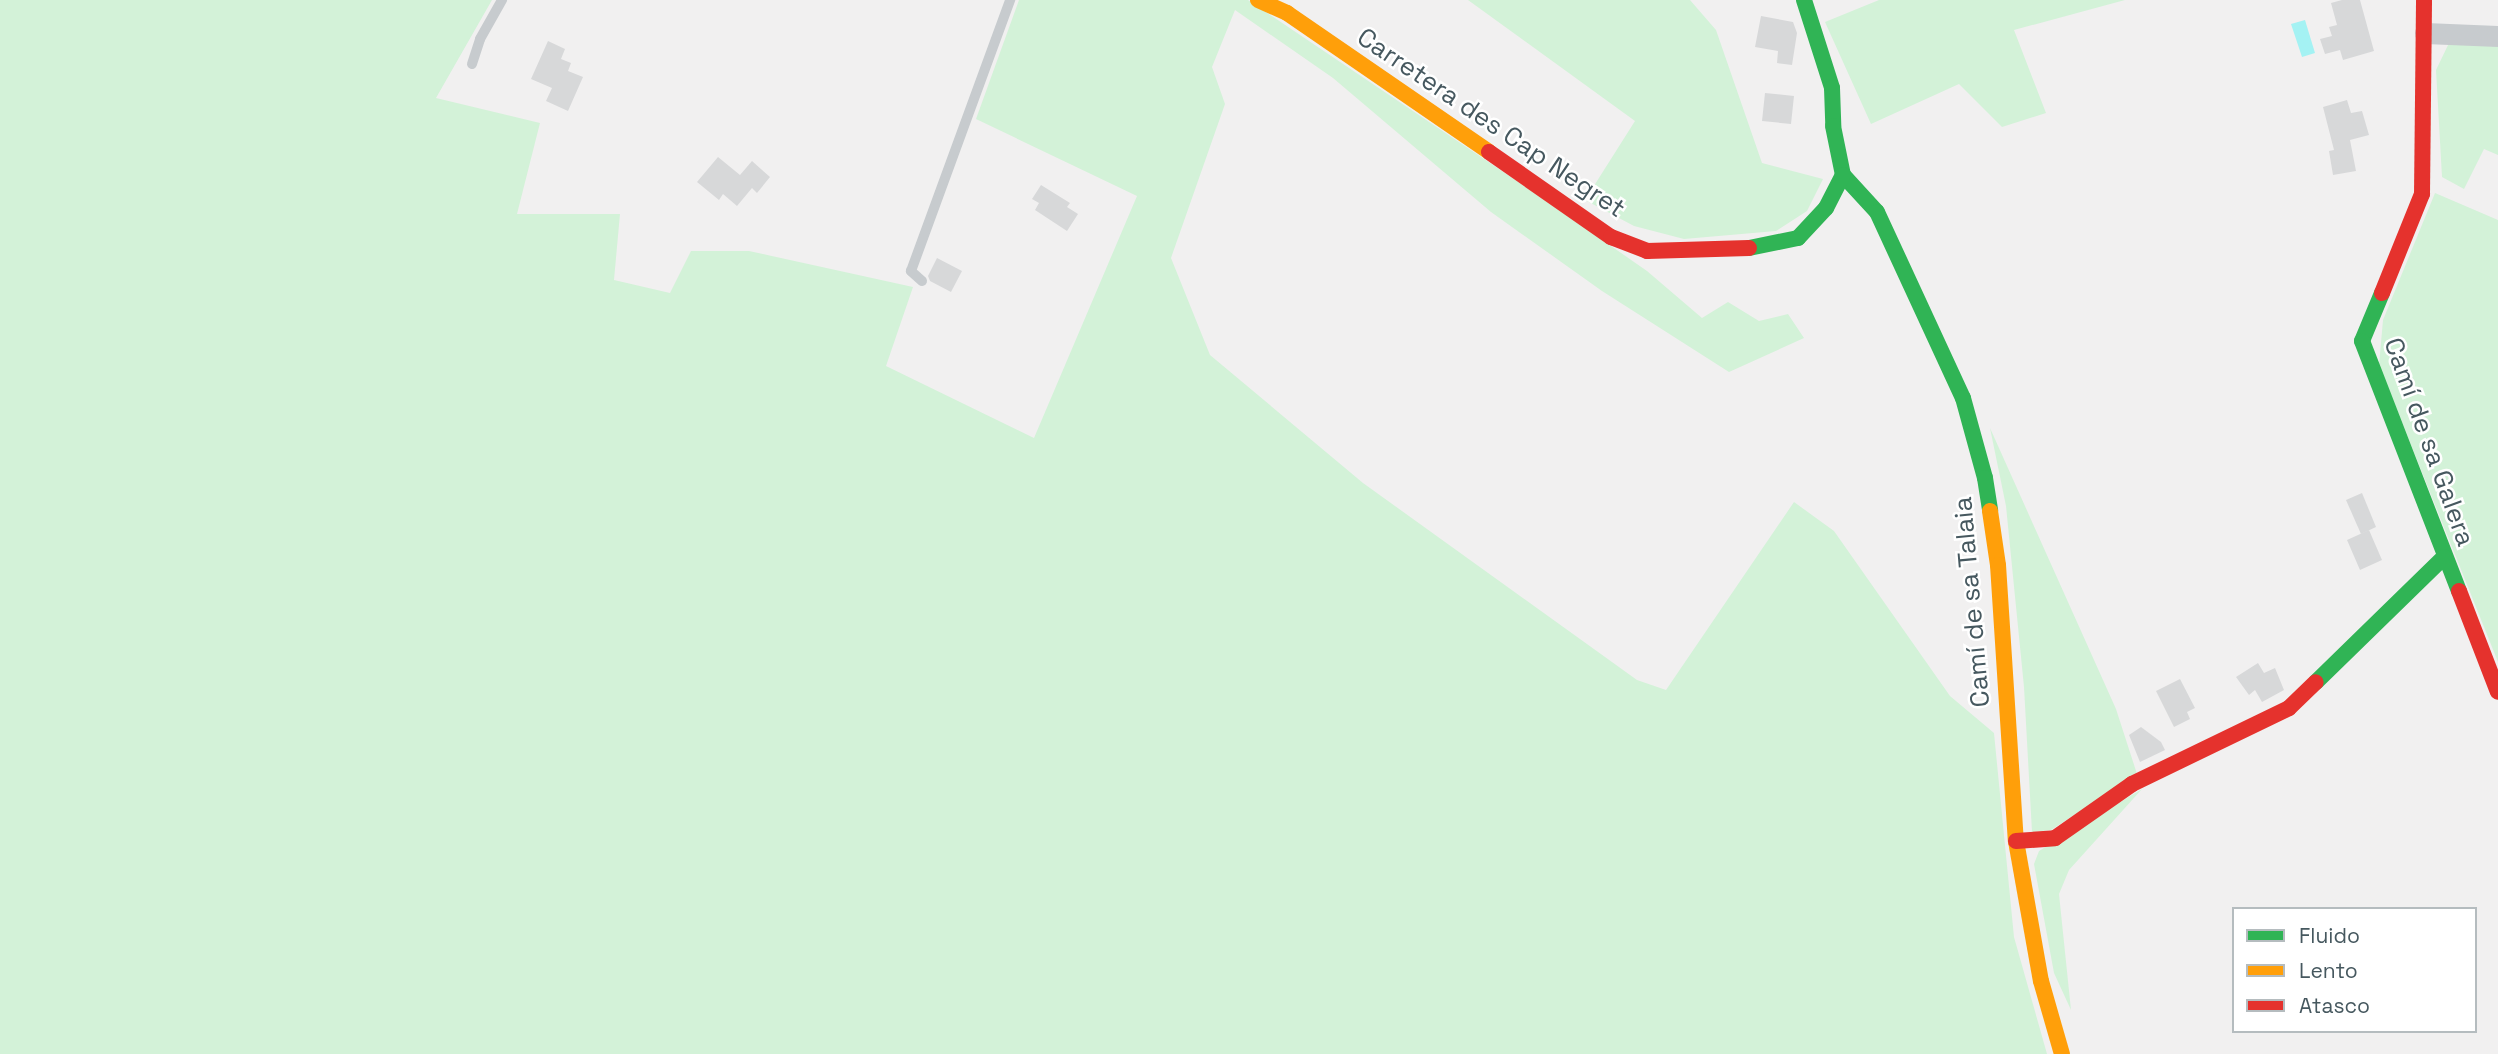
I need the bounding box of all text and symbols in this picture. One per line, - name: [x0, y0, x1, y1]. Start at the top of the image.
- street label: Carretera des Cap Negret: [1351, 22, 1631, 224]
- street label: Camí de sa Galera: [2377, 334, 2481, 550]
- street label: Camí de sa Talaia: [1947, 495, 1997, 709]
- legend: [2232, 907, 2477, 1033]
- text: Fluido: [2299, 922, 2360, 949]
- text: Lento: [2299, 957, 2358, 984]
- text: Atasco: [2299, 992, 2370, 1019]

